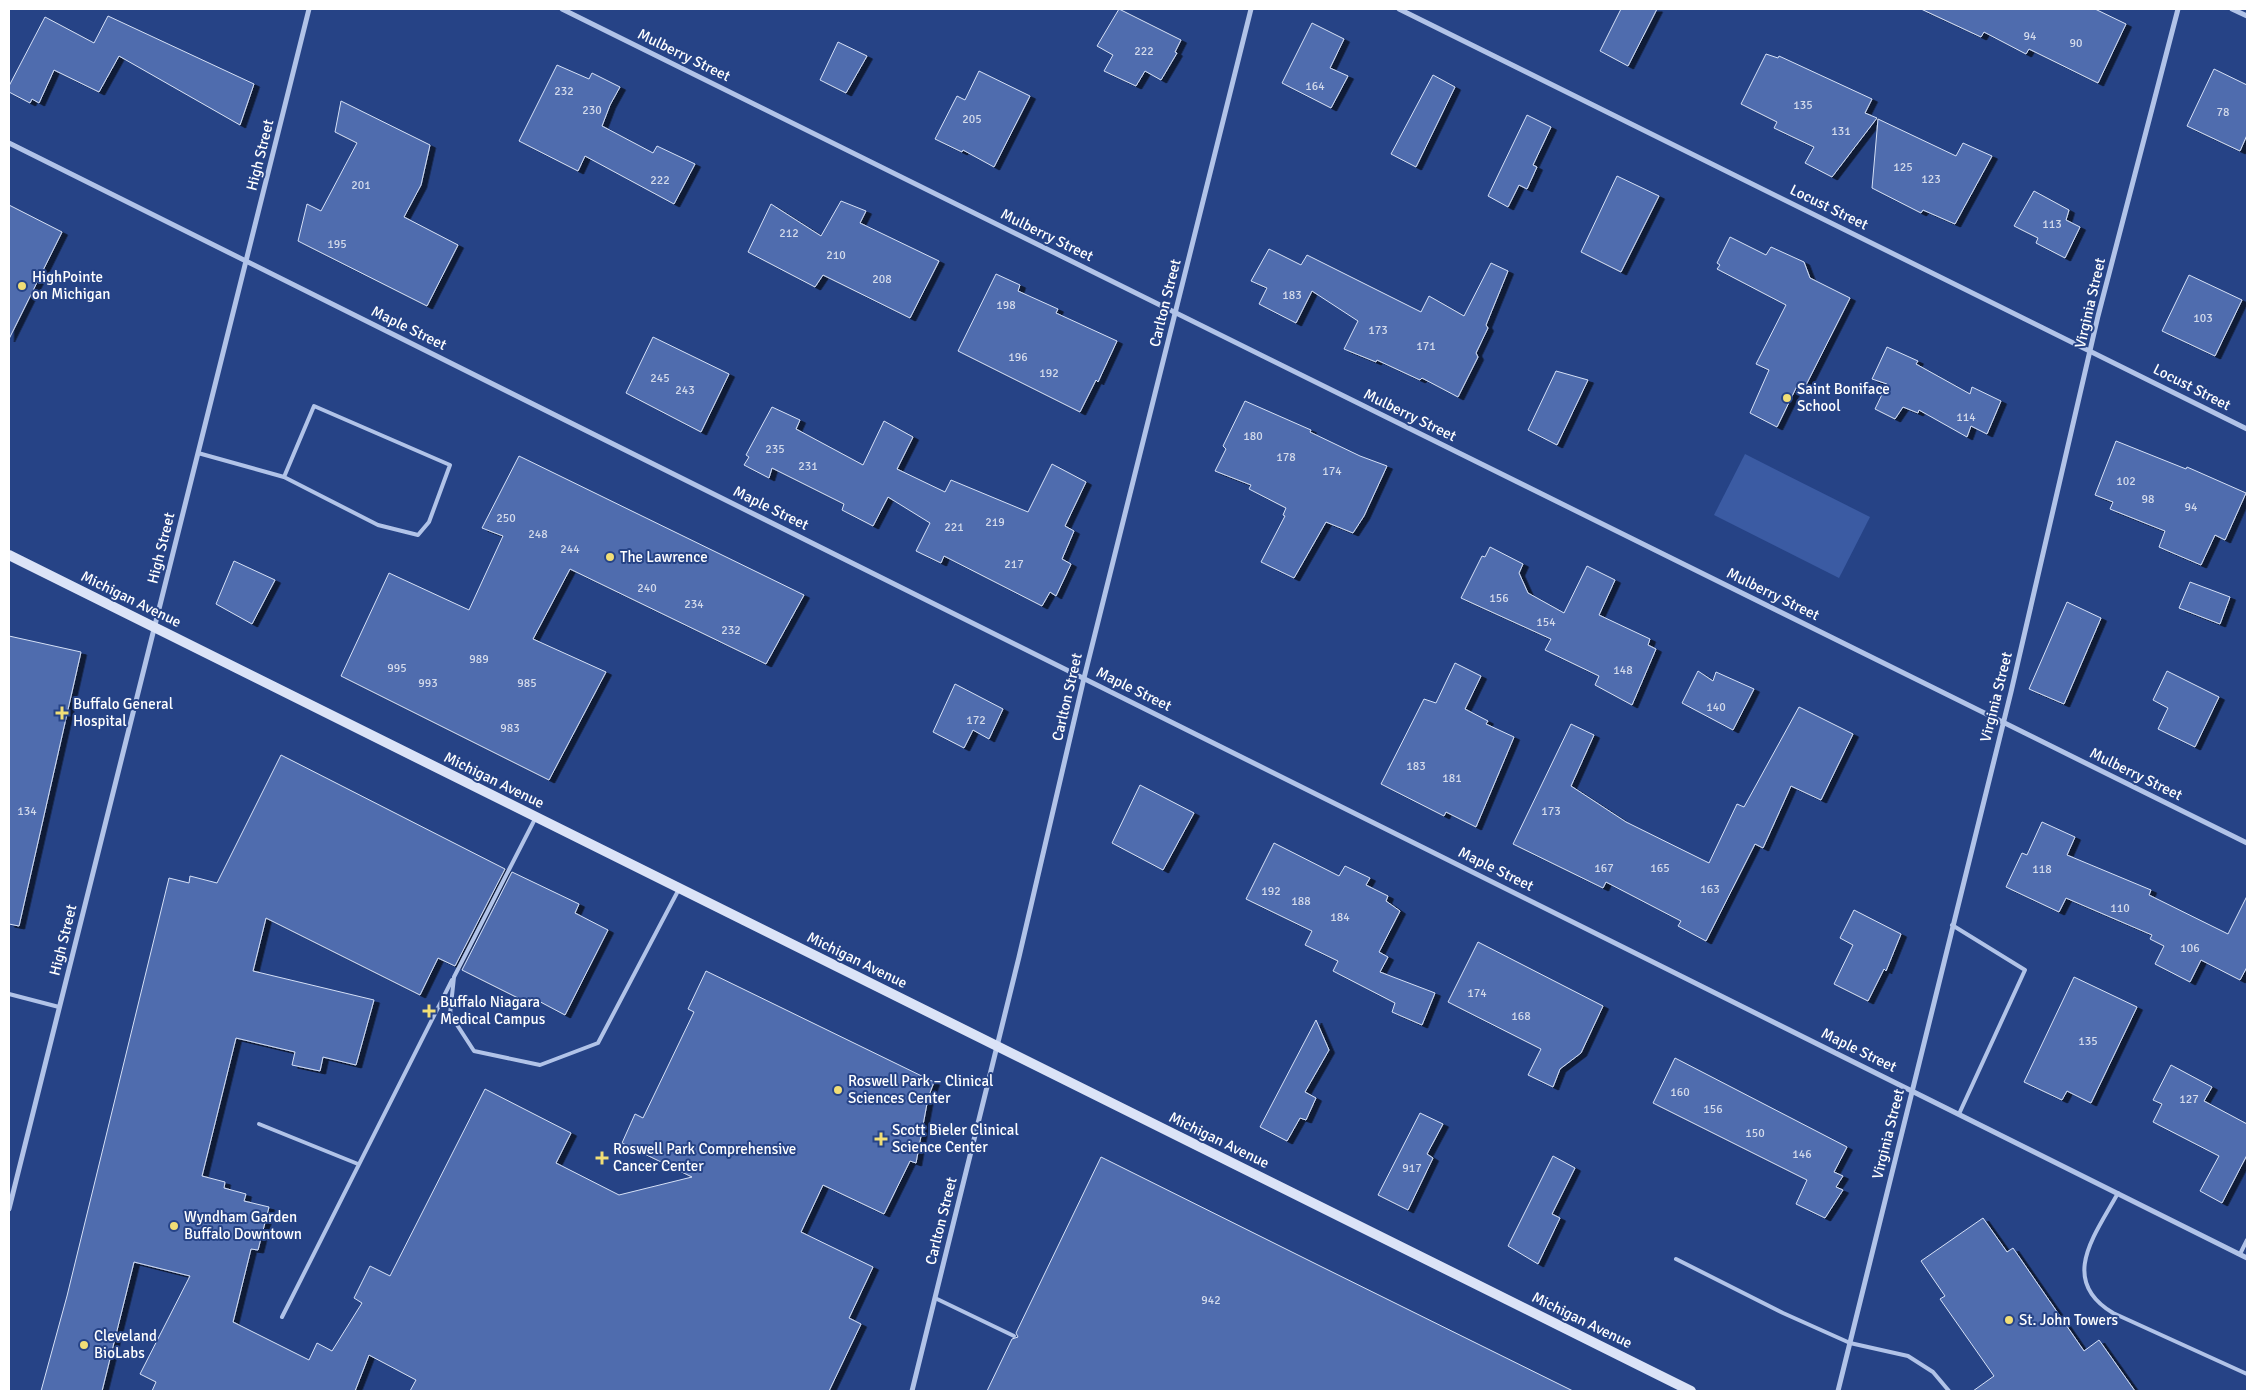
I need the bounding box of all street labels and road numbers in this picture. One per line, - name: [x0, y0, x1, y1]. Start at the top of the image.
- street label: Mulberry Street: [635, 25, 733, 85]
- street label: High Street: [242, 118, 278, 192]
- street label: Locust Street: [1787, 180, 1871, 234]
- street label: Mulberry Street: [998, 205, 1096, 265]
- street label: Virginia Street: [2071, 256, 2109, 350]
- street label: Carlton Street: [1145, 257, 1185, 349]
- street label: Maple Street: [368, 302, 450, 354]
- street label: Locust Street: [2150, 360, 2234, 414]
- street label: Mulberry Street: [1361, 385, 1459, 445]
- street label: Maple Street: [730, 482, 812, 534]
- street label: High Street: [143, 511, 179, 585]
- street label: Mulberry Street: [1724, 564, 1822, 624]
- street label: Michigan Avenue: [78, 567, 184, 631]
- street label: Virginia Street: [1976, 650, 2016, 744]
- street label: Carlton Street: [1048, 651, 1086, 743]
- street label: Maple Street: [1093, 663, 1175, 715]
- street label: Mulberry Street: [2087, 744, 2185, 804]
- street label: Michigan Avenue: [441, 748, 547, 812]
- street label: Maple Street: [1455, 843, 1537, 895]
- street label: High Street: [45, 903, 81, 977]
- street label: Michigan Avenue: [804, 928, 910, 992]
- street label: Maple Street: [1818, 1024, 1900, 1076]
- street label: Virginia Street: [1868, 1087, 1908, 1181]
- street label: Michigan Avenue: [1166, 1108, 1272, 1172]
- street label: Carlton Street: [921, 1175, 961, 1267]
- street label: Michigan Avenue: [1529, 1288, 1635, 1352]

